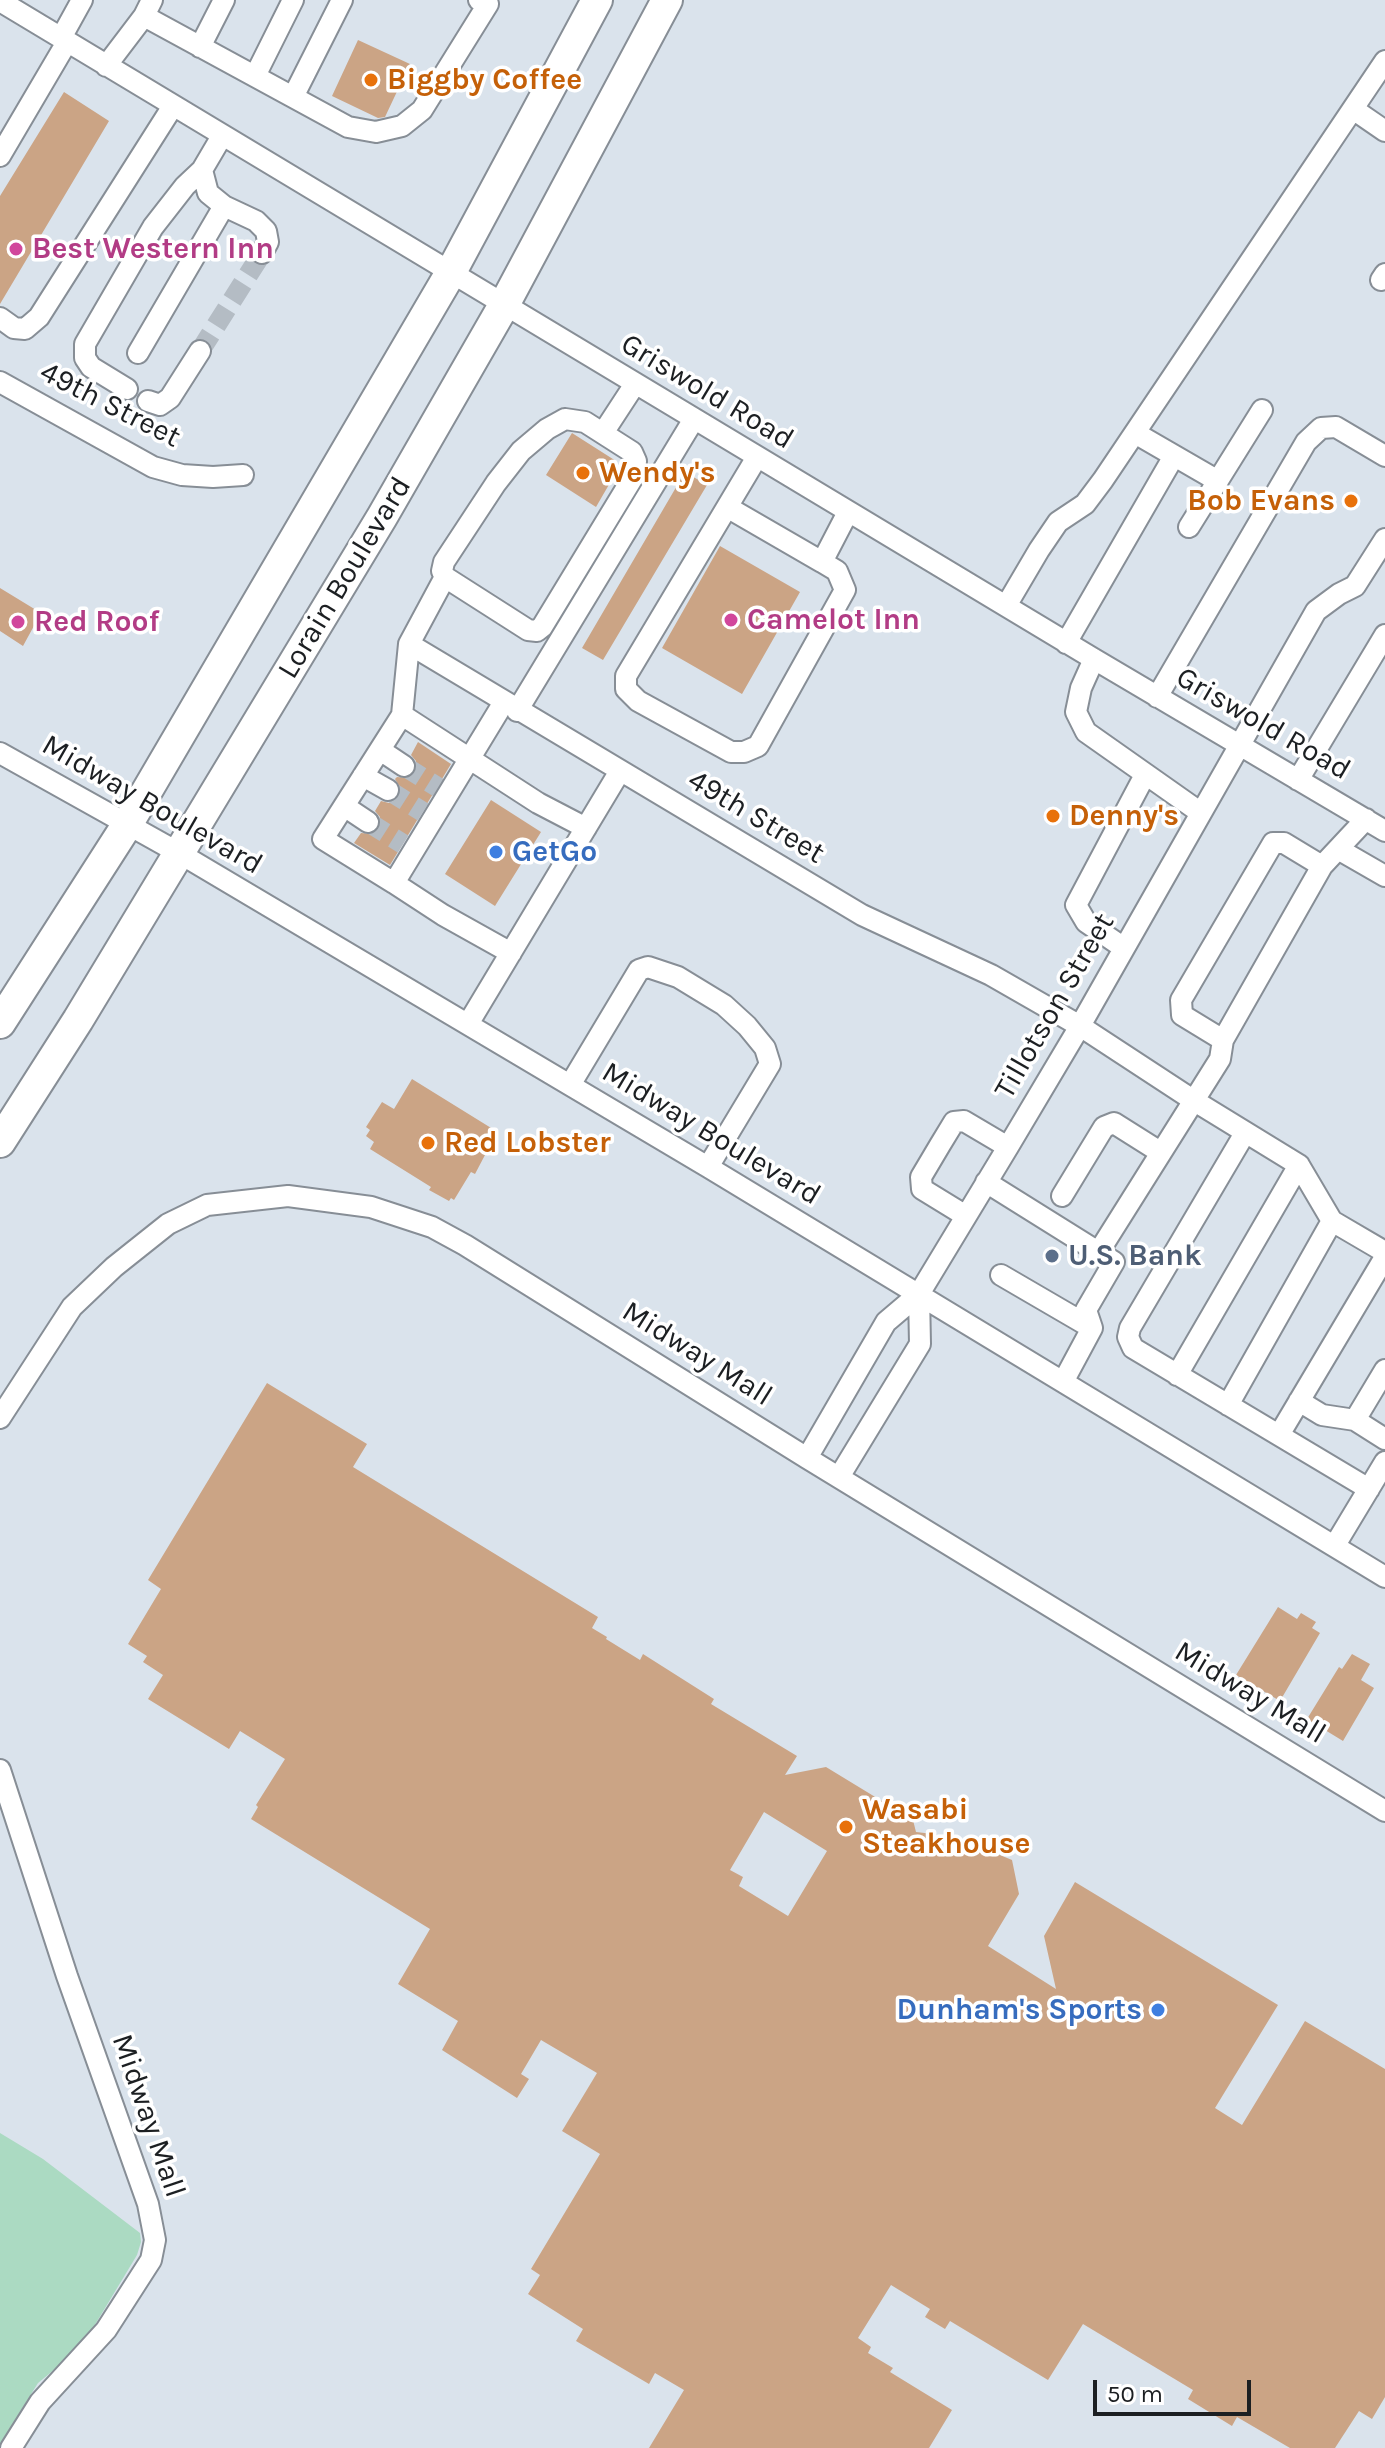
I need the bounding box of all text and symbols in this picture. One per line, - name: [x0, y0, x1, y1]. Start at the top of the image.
- place label: Biggby Coffee: [387, 62, 582, 98]
- marker: Biggby Coffee: [362, 71, 380, 89]
- place label: Best Western Inn: [32, 231, 274, 267]
- marker: Best Western Inn: [7, 240, 25, 258]
- street label: Griswold Road: [614, 326, 800, 458]
- street label: 49th Street: [34, 354, 186, 456]
- place label: Wendy's: [599, 455, 716, 491]
- marker: Wendy's: [574, 464, 592, 482]
- street label: Lorain Boulevard: [271, 471, 419, 685]
- place label: Bob Evans: [1187, 483, 1335, 519]
- marker: Bob Evans: [1342, 492, 1360, 510]
- place label: Camelot Inn: [747, 602, 920, 638]
- place label: Red Roof: [34, 604, 160, 640]
- marker: Camelot Inn: [722, 611, 740, 629]
- marker: Red Roof: [9, 613, 27, 631]
- street label: Griswold Road: [1169, 660, 1357, 788]
- street label: Midway Boulevard: [35, 727, 269, 883]
- street label: 49th Street: [681, 762, 831, 872]
- place label: Denny's: [1069, 798, 1179, 834]
- marker: Denny's: [1044, 807, 1062, 825]
- place label: GetGo: [512, 834, 597, 870]
- marker: GetGo: [487, 843, 505, 861]
- street label: Tillotson Street: [987, 907, 1123, 1105]
- street label: Midway Boulevard: [595, 1055, 827, 1213]
- place label: Red Lobster: [444, 1125, 611, 1161]
- marker: Red Lobster: [419, 1134, 437, 1152]
- place label: U.S. Bank: [1068, 1238, 1202, 1274]
- marker: U.S. Bank: [1043, 1247, 1061, 1265]
- street label: Midway Mall: [615, 1294, 779, 1414]
- street label: Midway Mall: [1168, 1634, 1332, 1752]
- place label: Wasabi Steakhouse: [862, 1792, 1030, 1862]
- marker: Wasabi Steakhouse: [837, 1818, 855, 1836]
- place label: Dunham's Sports: [897, 1992, 1142, 2028]
- marker: Dunham's Sports: [1149, 2001, 1167, 2019]
- street label: Midway Mall: [103, 2030, 193, 2202]
- scale bar: [1097, 2364, 1255, 2414]
- text: 50 m: [1107, 2380, 1163, 2408]

